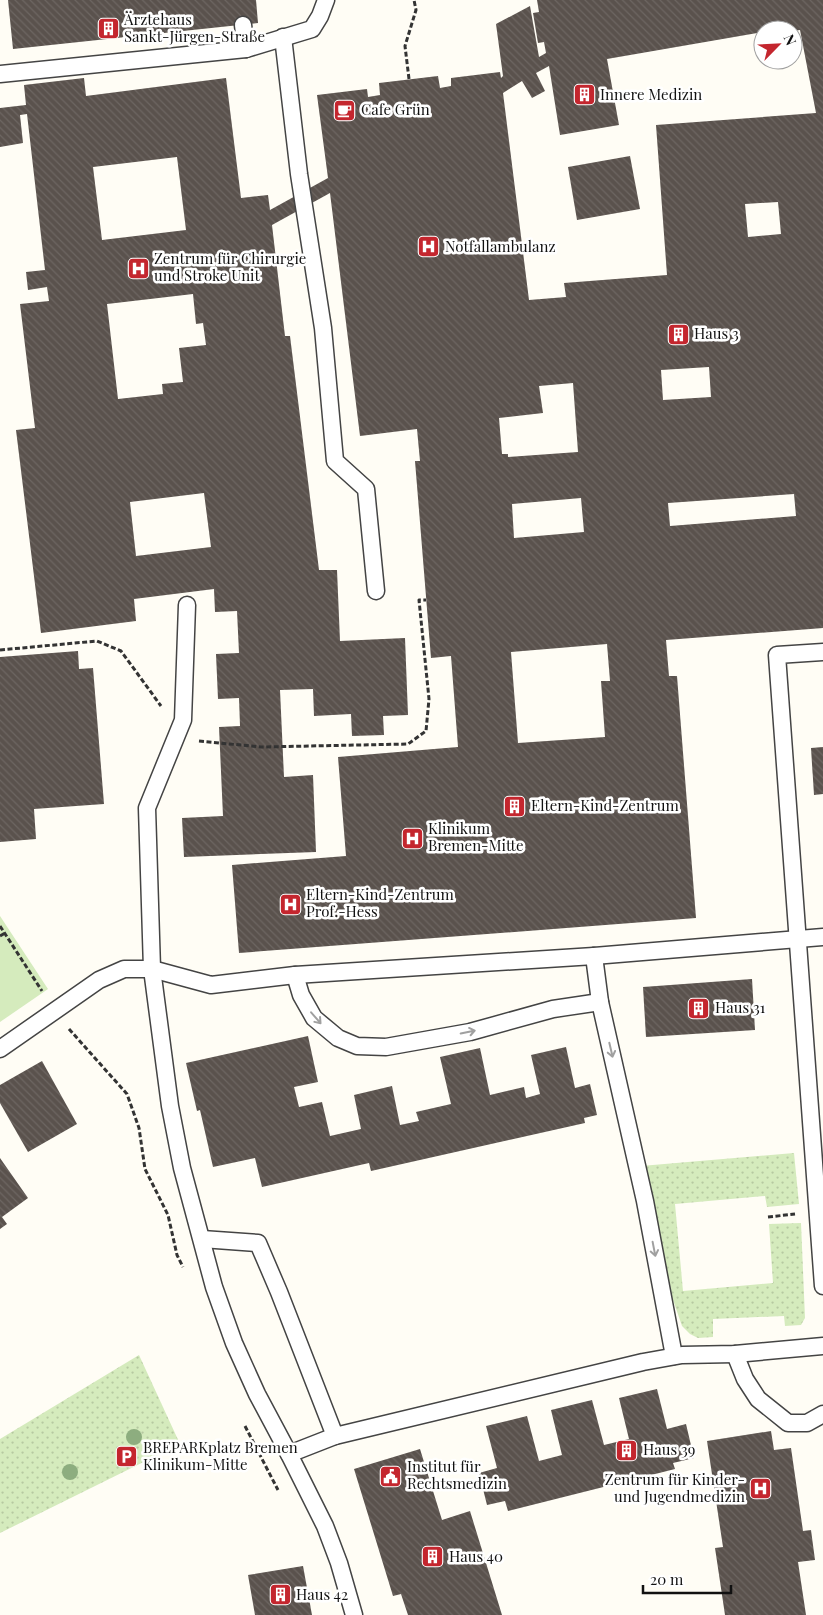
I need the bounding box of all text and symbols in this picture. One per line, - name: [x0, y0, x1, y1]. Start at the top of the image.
- place label: Ärztehaus Sankt-Jürgen-Straße: [123, 9, 265, 46]
- building icon: Ärztehaus Sankt-Jürgen-Straße: [96, 17, 120, 41]
- north arrow: [753, 20, 803, 70]
- text: N: [780, 31, 801, 48]
- building icon: Innere Medizin: [572, 83, 596, 107]
- place label: Innere Medizin: [600, 84, 702, 104]
- cafe icon: Cafe Grün: [333, 98, 357, 122]
- place label: Cafe Grün: [361, 99, 430, 119]
- hospital icon: Notfallambulanz: [417, 235, 441, 259]
- place label: Notfallambulanz: [445, 236, 556, 256]
- place label: Zentrum für Chirurgie und Stroke Unit: [154, 248, 306, 285]
- hospital icon: Zentrum für Chirurgie und Stroke Unit: [126, 256, 150, 280]
- building icon: Haus 3: [666, 322, 690, 346]
- place label: Haus 3: [694, 323, 739, 343]
- building icon: Eltern-Kind-Zentrum: [503, 794, 527, 818]
- place label: Eltern-Kind-Zentrum: [531, 795, 680, 815]
- place label: Klinikum Bremen-Mitte: [428, 818, 524, 855]
- hospital icon: Klinikum Bremen-Mitte: [400, 826, 424, 850]
- place label: Eltern-Kind-Zentrum Prof.-Hess: [306, 884, 455, 921]
- hospital icon: Eltern-Kind-Zentrum Prof.-Hess: [278, 892, 302, 916]
- building icon: Haus 31: [687, 996, 711, 1020]
- place label: Haus 31: [715, 997, 766, 1017]
- one-way arrow: [310, 1012, 322, 1025]
- one-way arrow: [459, 1027, 475, 1037]
- one-way arrow: [606, 1041, 616, 1057]
- one-way arrow: [650, 1240, 660, 1256]
- place label: BREPARKplatz Bremen Klinikum-Mitte: [143, 1437, 298, 1474]
- building icon: Haus 39: [615, 1438, 639, 1462]
- place label: Haus 39: [643, 1439, 695, 1459]
- parking icon: BREPARKplatz Bremen Klinikum-Mitte: [115, 1445, 139, 1469]
- place label: Institut für Rechtsmedizin: [407, 1456, 507, 1493]
- public building icon: Institut für Rechtsmedizin: [379, 1464, 403, 1488]
- place label: Zentrum für Kinder- und Jugendmedizin: [605, 1469, 745, 1506]
- hospital icon: Zentrum für Kinder- und Jugendmedizin: [749, 1477, 773, 1501]
- building icon: Haus 40: [421, 1545, 445, 1569]
- place label: Haus 40: [449, 1546, 503, 1566]
- scale bar: [643, 1562, 730, 1594]
- text: 20 m: [650, 1569, 684, 1589]
- building icon: Haus 42: [268, 1583, 292, 1607]
- place label: Haus 42: [296, 1584, 348, 1604]

